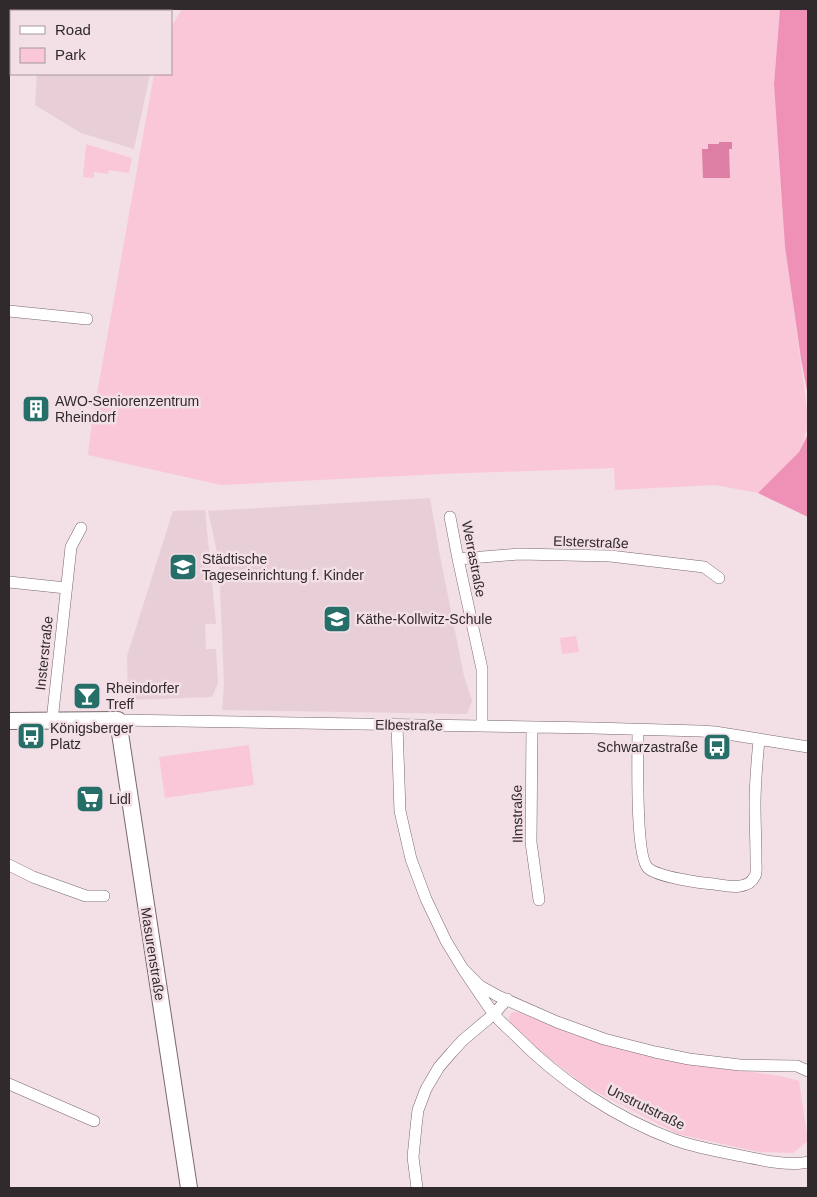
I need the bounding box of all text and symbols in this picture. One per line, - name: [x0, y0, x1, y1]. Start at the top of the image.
- legend: [10, 10, 172, 75]
- text: Road: [55, 21, 91, 38]
- text: Park: [55, 46, 86, 63]
- place label: AWO-Seniorenzentrum Rheindorf: [55, 393, 199, 425]
- building icon: AWO-Seniorenzentrum Rheindorf: [21, 394, 51, 424]
- street label: Werrastraße: [459, 519, 489, 599]
- street label: Elsterstraße: [553, 533, 629, 551]
- place label: Städtische Tageseinrichtung f. Kinder: [202, 551, 364, 583]
- school or university icon: Städtische Tageseinrichtung f. Kinder: [168, 552, 198, 582]
- school or university icon: Käthe-Kollwitz-Schule: [322, 604, 352, 634]
- place label: Käthe-Kollwitz-Schule: [356, 611, 492, 627]
- street label: Insterstraße: [32, 615, 56, 691]
- place label: Rheindorfer Treff: [106, 680, 179, 712]
- bar icon: Rheindorfer Treff: [72, 681, 102, 711]
- street label: Elbestraße: [375, 716, 443, 734]
- place label: Königsberger Platz: [50, 720, 134, 752]
- bus stop icon: Königsberger Platz: [16, 721, 46, 751]
- bus stop icon: Schwarzastraße: [702, 732, 732, 762]
- place label: Schwarzastraße: [597, 739, 698, 755]
- supermarket icon: Lidl: [75, 784, 105, 814]
- street label: Ilmstraße: [508, 784, 526, 843]
- place label: Lidl: [109, 791, 131, 807]
- street label: Masurenstraße: [138, 906, 168, 1002]
- street label: Unstrutstraße: [604, 1081, 688, 1133]

